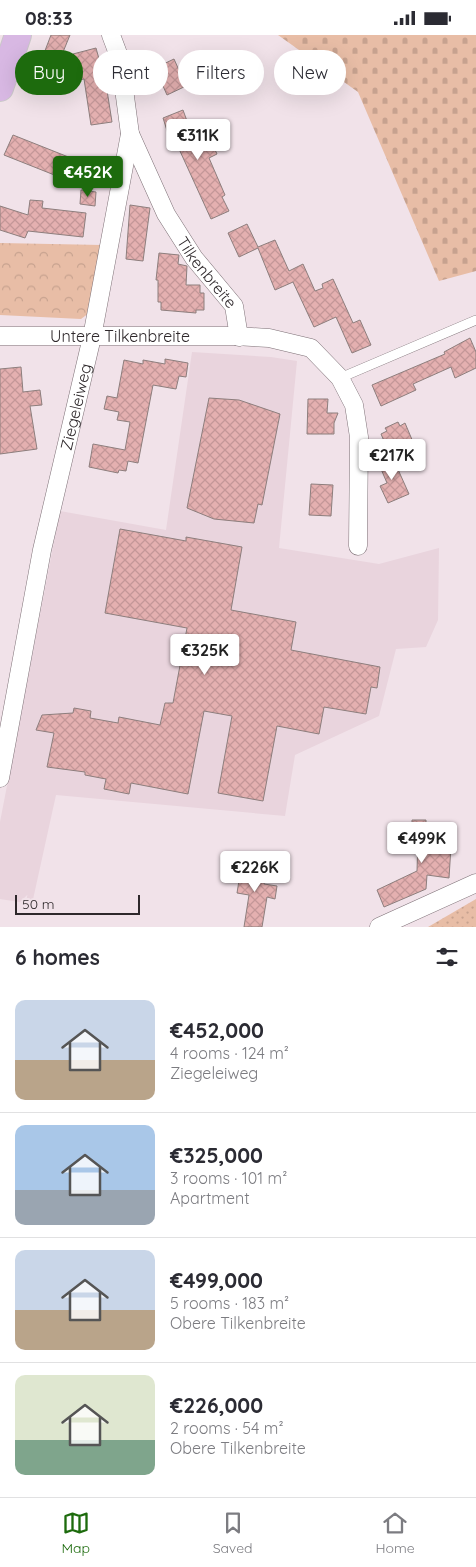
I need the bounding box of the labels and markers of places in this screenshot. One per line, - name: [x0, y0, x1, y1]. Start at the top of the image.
- pin: €311K: [163, 119, 233, 161]
- pin: €452K: [53, 155, 123, 198]
- pin: €217K: [357, 439, 427, 481]
- pin: €325K: [170, 633, 240, 676]
- pin: €499K: [387, 821, 457, 864]
- pin: €226K: [220, 851, 290, 893]

